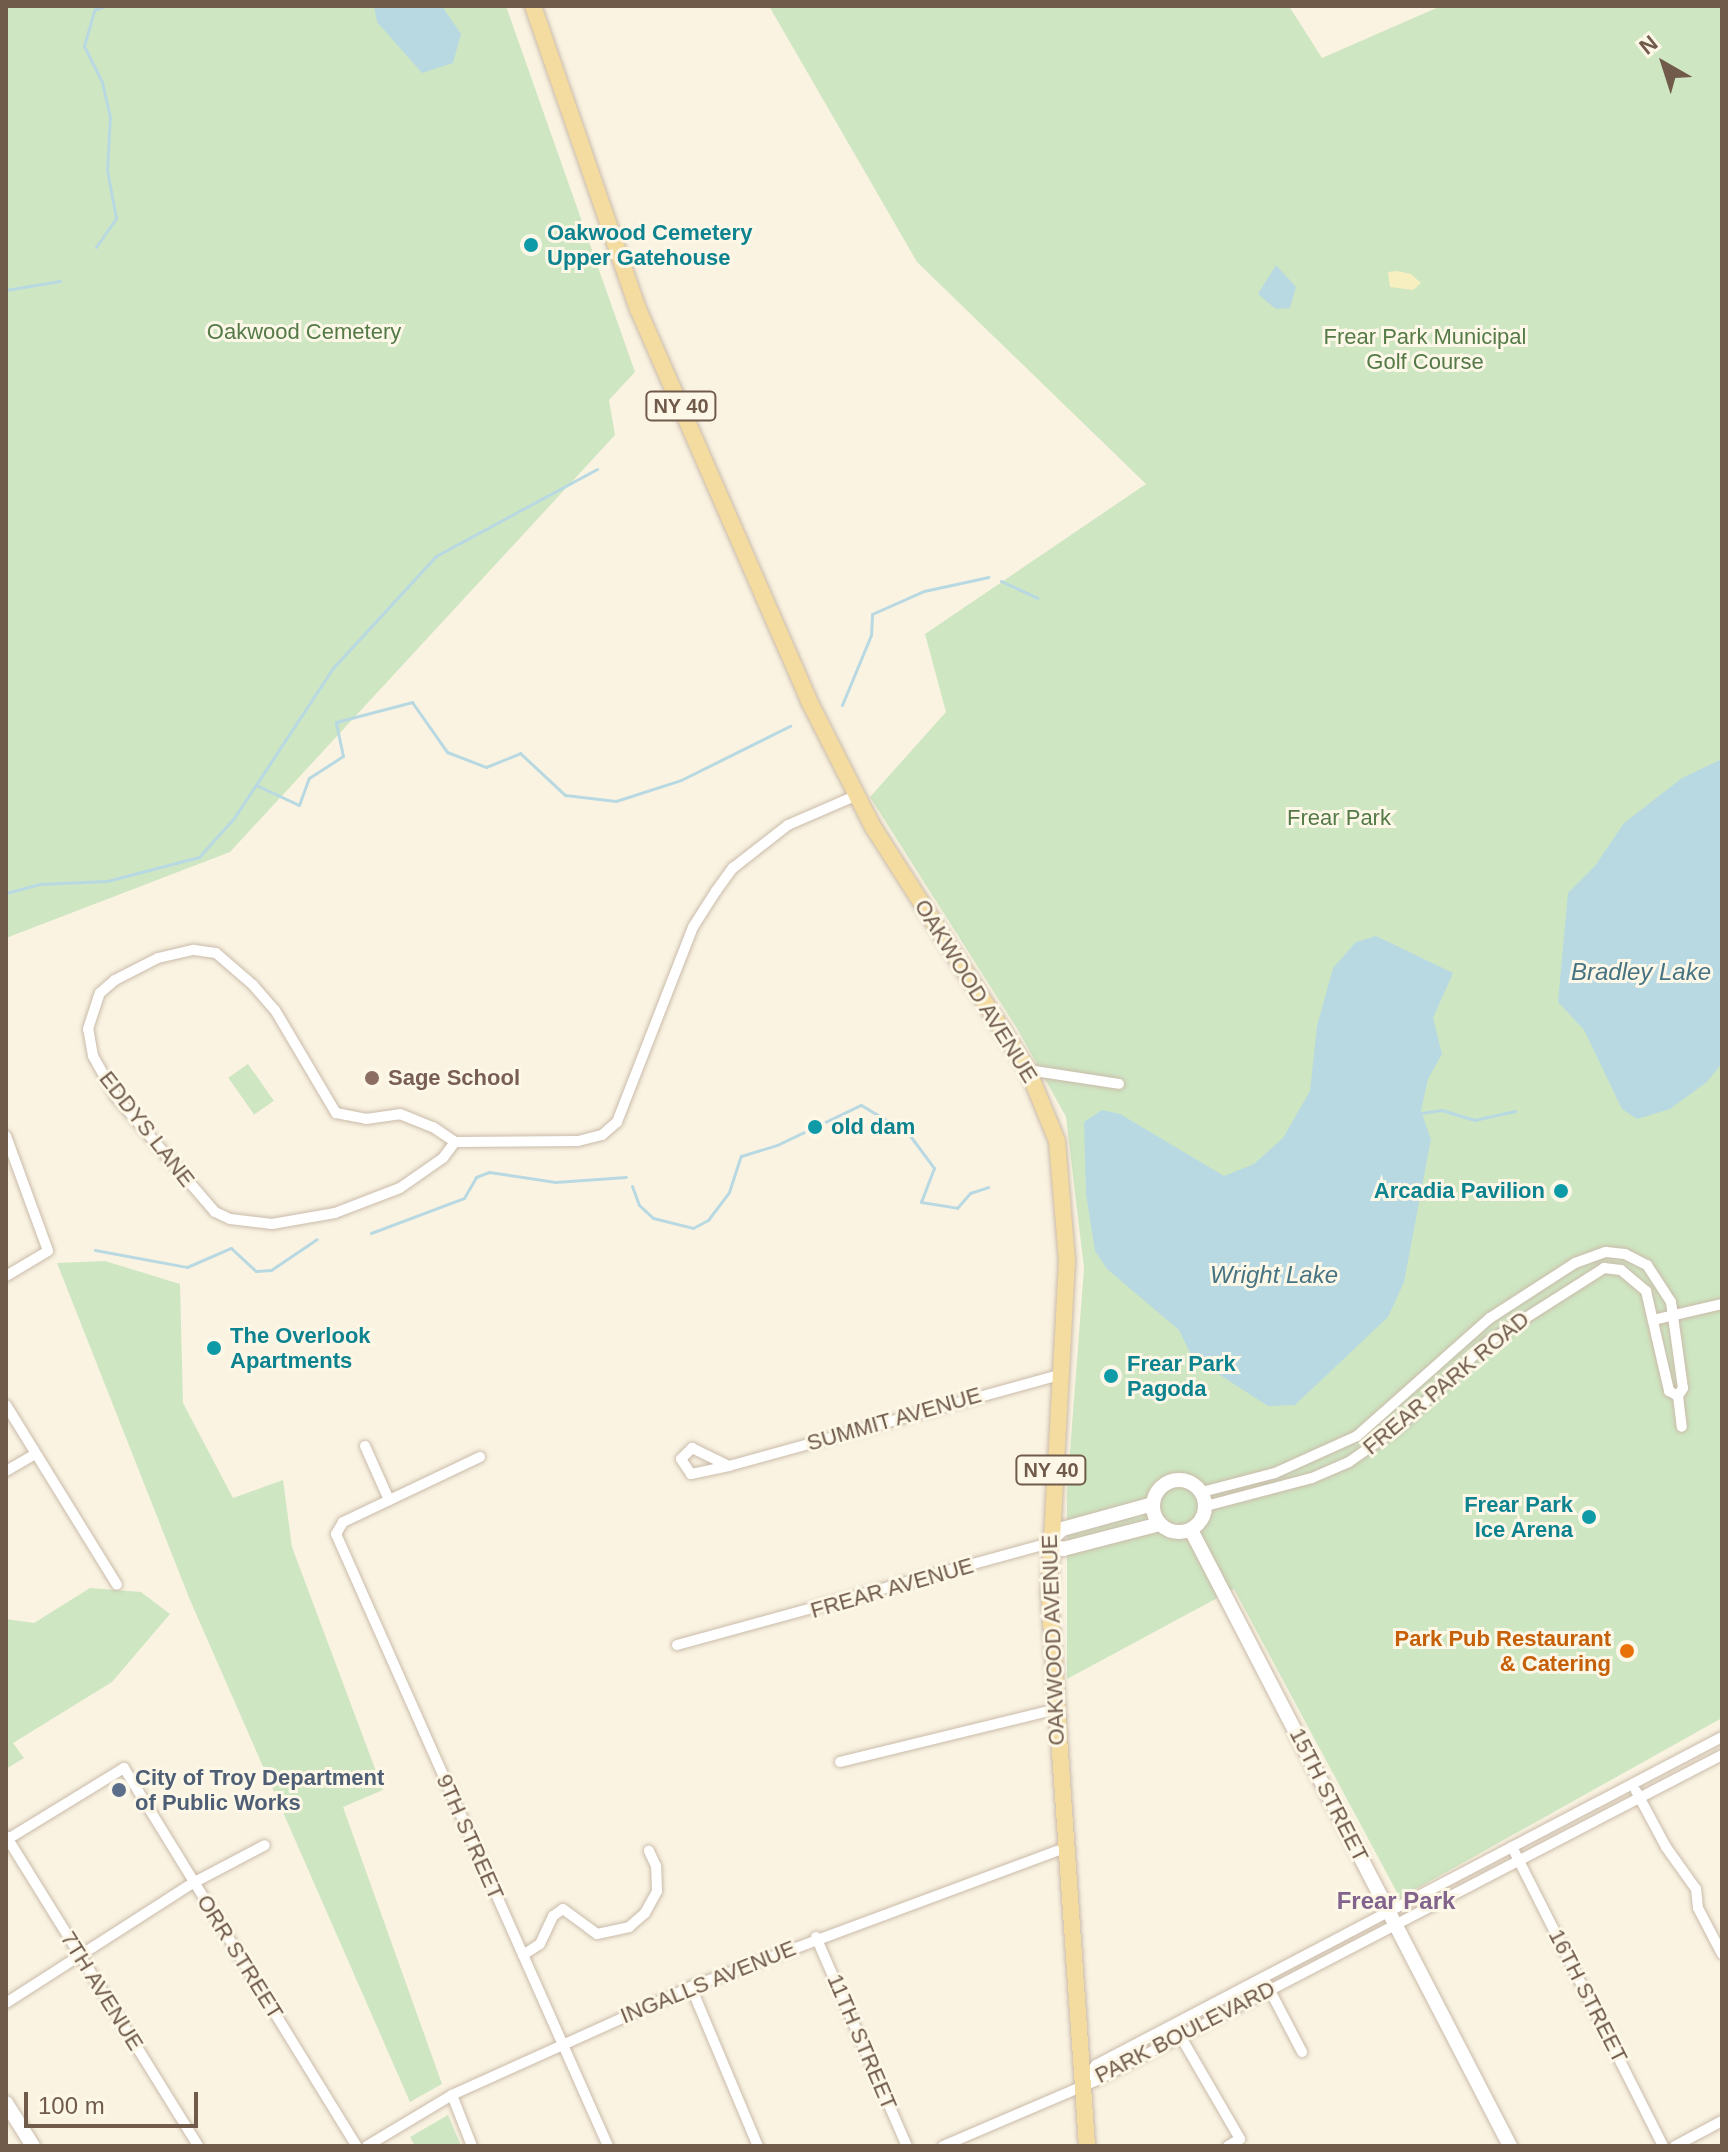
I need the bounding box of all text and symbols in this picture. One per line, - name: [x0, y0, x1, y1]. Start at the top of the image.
- north arrow: [1624, 24, 1704, 104]
- text: N: [1635, 30, 1663, 60]
- place label: Oakwood Cemetery Upper Gatehouse: [547, 219, 752, 270]
- marker: Oakwood Cemetery Upper Gatehouse: [522, 236, 540, 254]
- park label: Oakwood Cemetery: [207, 319, 401, 345]
- park label: Frear Park Municipal Golf Course: [1324, 323, 1526, 374]
- road number: NY 40: [645, 390, 717, 422]
- park label: Frear Park: [1287, 805, 1391, 831]
- street label: OAKWOOD AVENUE: [909, 894, 1043, 1088]
- water label: Bradley Lake: [1571, 958, 1711, 986]
- place label: Sage School: [388, 1065, 520, 1091]
- street label: EDDYS LANE: [94, 1066, 200, 1192]
- marker: Sage School: [363, 1069, 381, 1087]
- place label: old dam: [831, 1114, 915, 1140]
- marker: old dam: [806, 1118, 824, 1136]
- place label: Arcadia Pavilion: [1374, 1178, 1545, 1204]
- marker: Arcadia Pavilion: [1552, 1182, 1570, 1200]
- water label: Wright Lake: [1210, 1261, 1338, 1289]
- street label: FREAR PARK ROAD: [1358, 1306, 1534, 1460]
- place label: The Overlook Apartments: [230, 1322, 371, 1374]
- marker: The Overlook Apartments: [205, 1339, 223, 1357]
- place label: Frear Park Pagoda: [1127, 1350, 1236, 1402]
- marker: Frear Park Pagoda: [1102, 1367, 1120, 1385]
- street label: SUMMIT AVENUE: [803, 1381, 985, 1457]
- road number: NY 40: [1015, 1454, 1087, 1486]
- place label: Frear Park Ice Arena: [1464, 1491, 1573, 1542]
- marker: Frear Park Ice Arena: [1580, 1508, 1598, 1526]
- street label: OAKWOOD AVENUE: [1036, 1533, 1070, 1747]
- street label: FREAR AVENUE: [807, 1552, 977, 1624]
- place label: Park Pub Restaurant & Catering: [1395, 1625, 1611, 1676]
- marker: Park Pub Restaurant & Catering: [1618, 1642, 1636, 1660]
- street label: 15TH STREET: [1284, 1724, 1374, 1866]
- place label: City of Troy Department of Public Works: [135, 1764, 384, 1816]
- street label: 9TH STREET: [431, 1770, 509, 1904]
- marker: City of Troy Department of Public Works: [110, 1781, 128, 1799]
- district label: Frear Park: [1337, 1887, 1455, 1915]
- street label: ORR STREET: [191, 1890, 289, 2024]
- street label: 16TH STREET: [1543, 1925, 1633, 2067]
- street label: 7TH AVENUE: [55, 1926, 149, 2056]
- street label: INGALLS AVENUE: [616, 1935, 800, 2029]
- street label: 11TH STREET: [822, 1970, 902, 2114]
- street label: PARK BOULEVARD: [1091, 1975, 1279, 2089]
- scale bar: [28, 2076, 202, 2126]
- text: 100 m: [38, 2092, 105, 2119]

